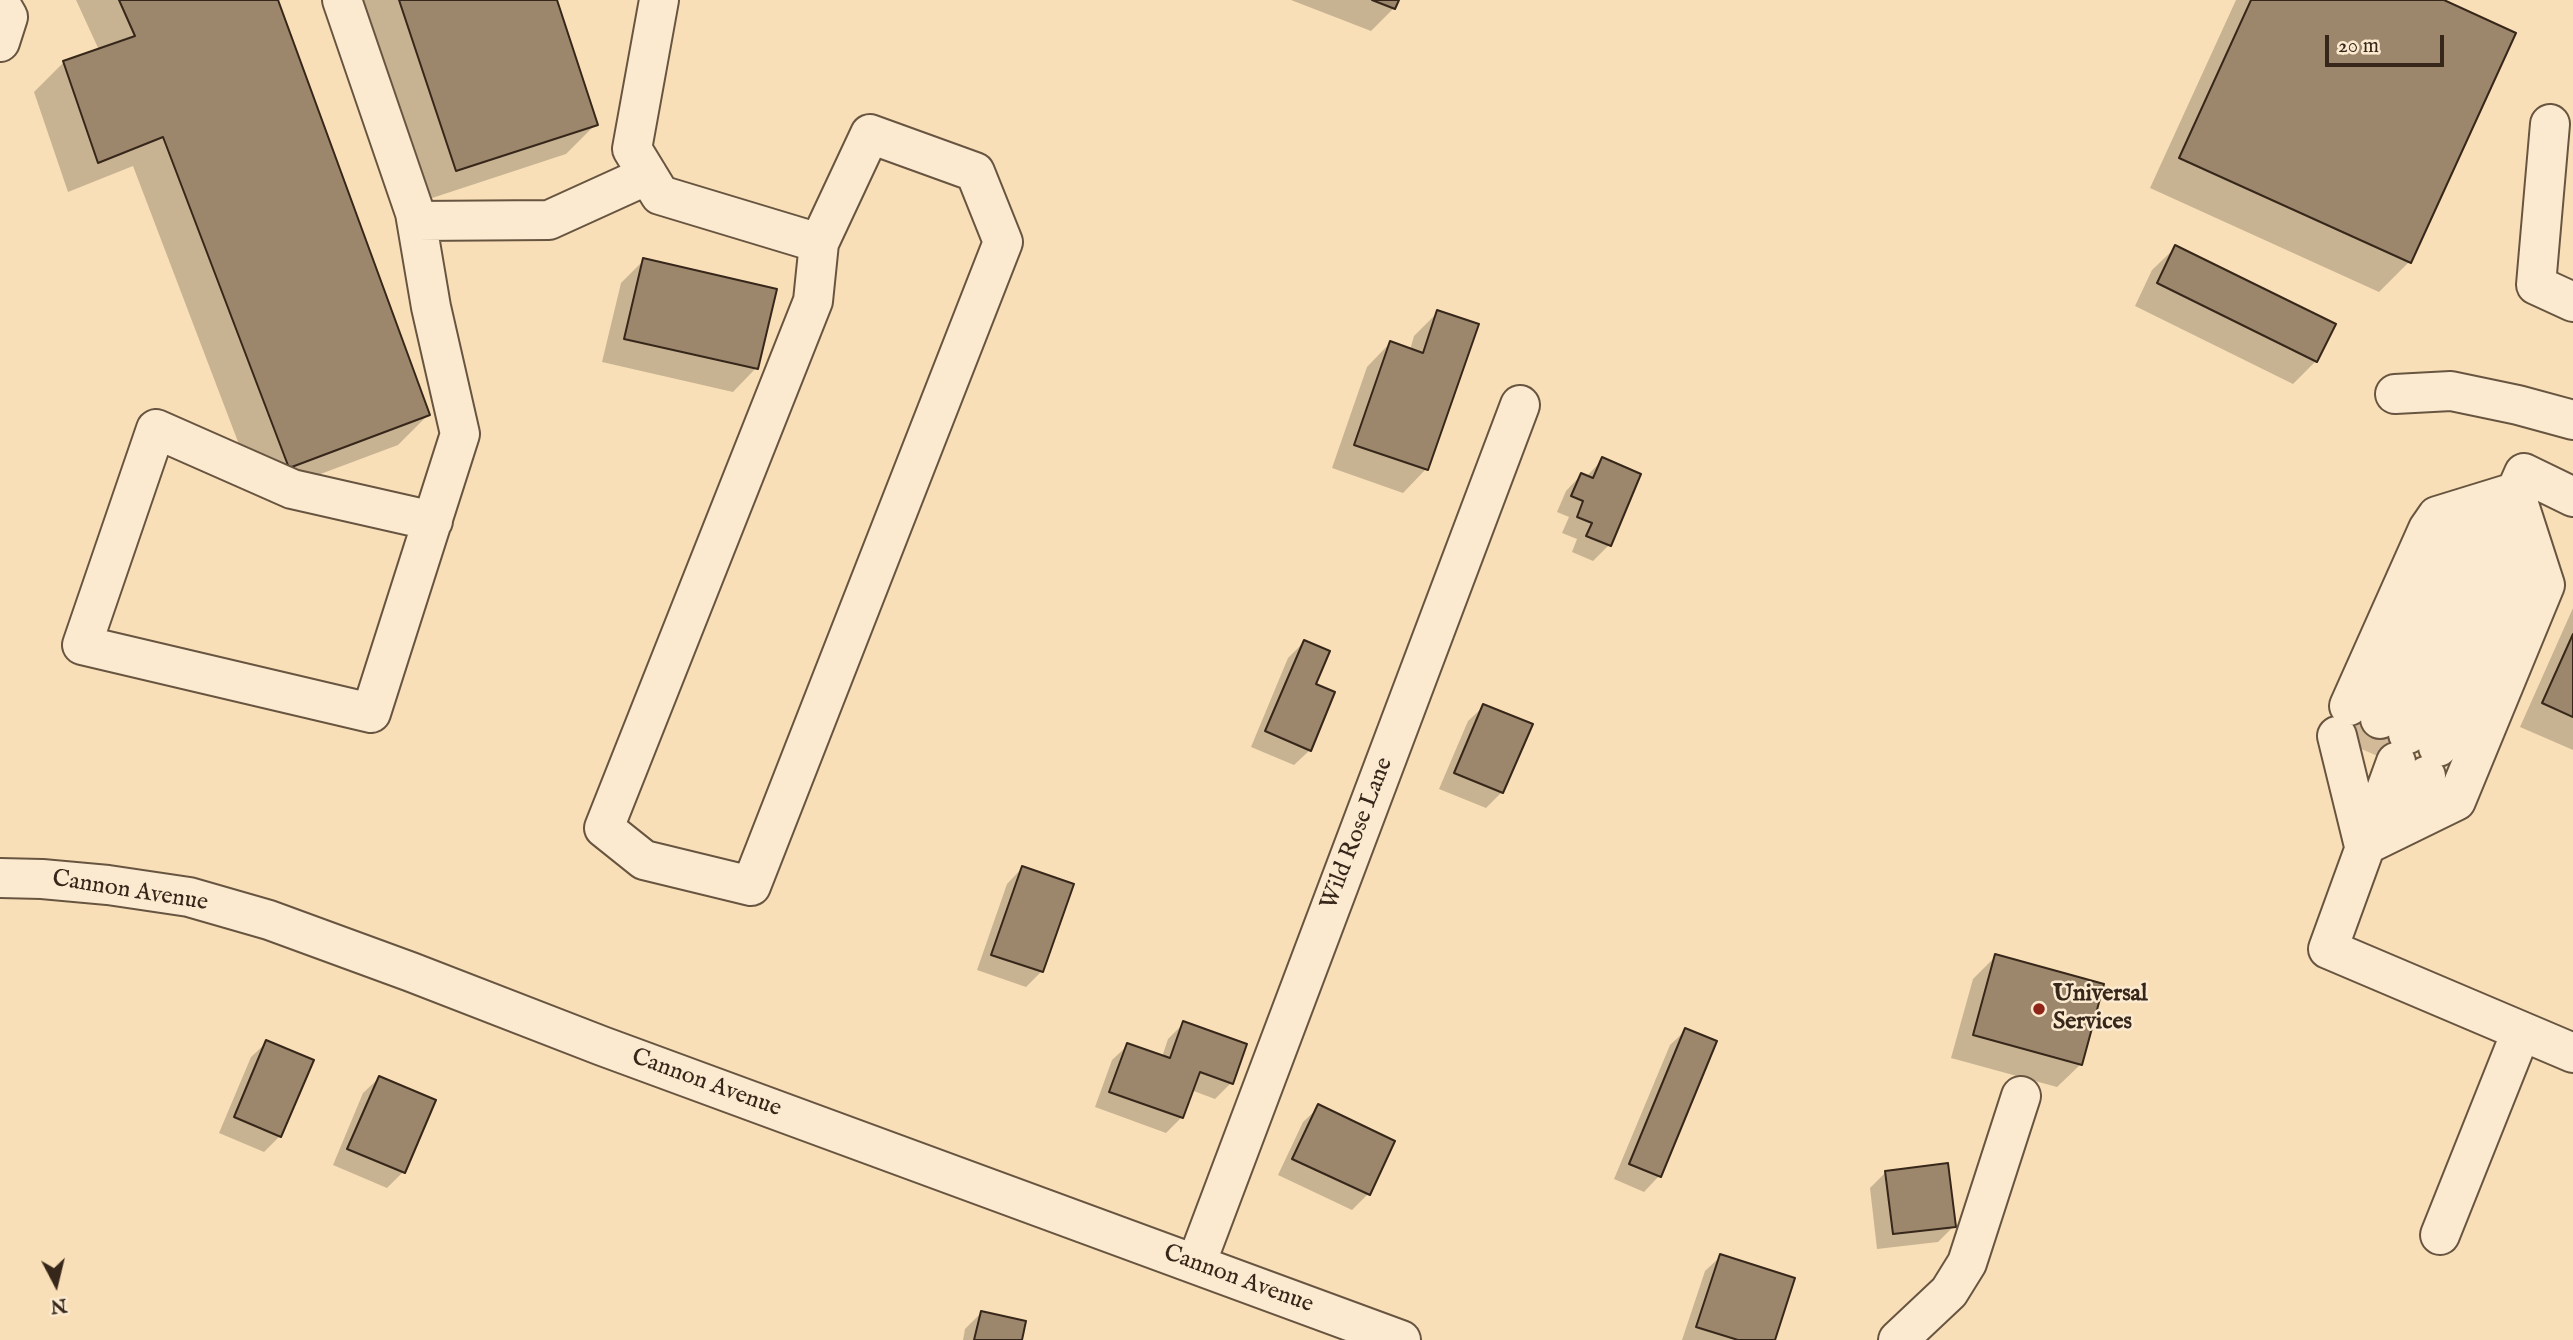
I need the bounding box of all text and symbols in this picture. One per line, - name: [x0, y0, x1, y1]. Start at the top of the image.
- scale bar: [2328, 21, 2447, 65]
- text: 20 m: [2338, 33, 2379, 60]
- street label: Wild Rose Lane: [1316, 754, 1400, 914]
- street label: Cannon Avenue: [50, 865, 210, 919]
- place label: Universal Services: [2053, 981, 2148, 1037]
- marker: Universal Services: [2031, 1001, 2047, 1017]
- street label: Cannon Avenue: [627, 1044, 785, 1124]
- street label: Cannon Avenue: [1159, 1240, 1317, 1320]
- north arrow: [21, 1249, 91, 1319]
- text: N: [49, 1292, 68, 1318]

